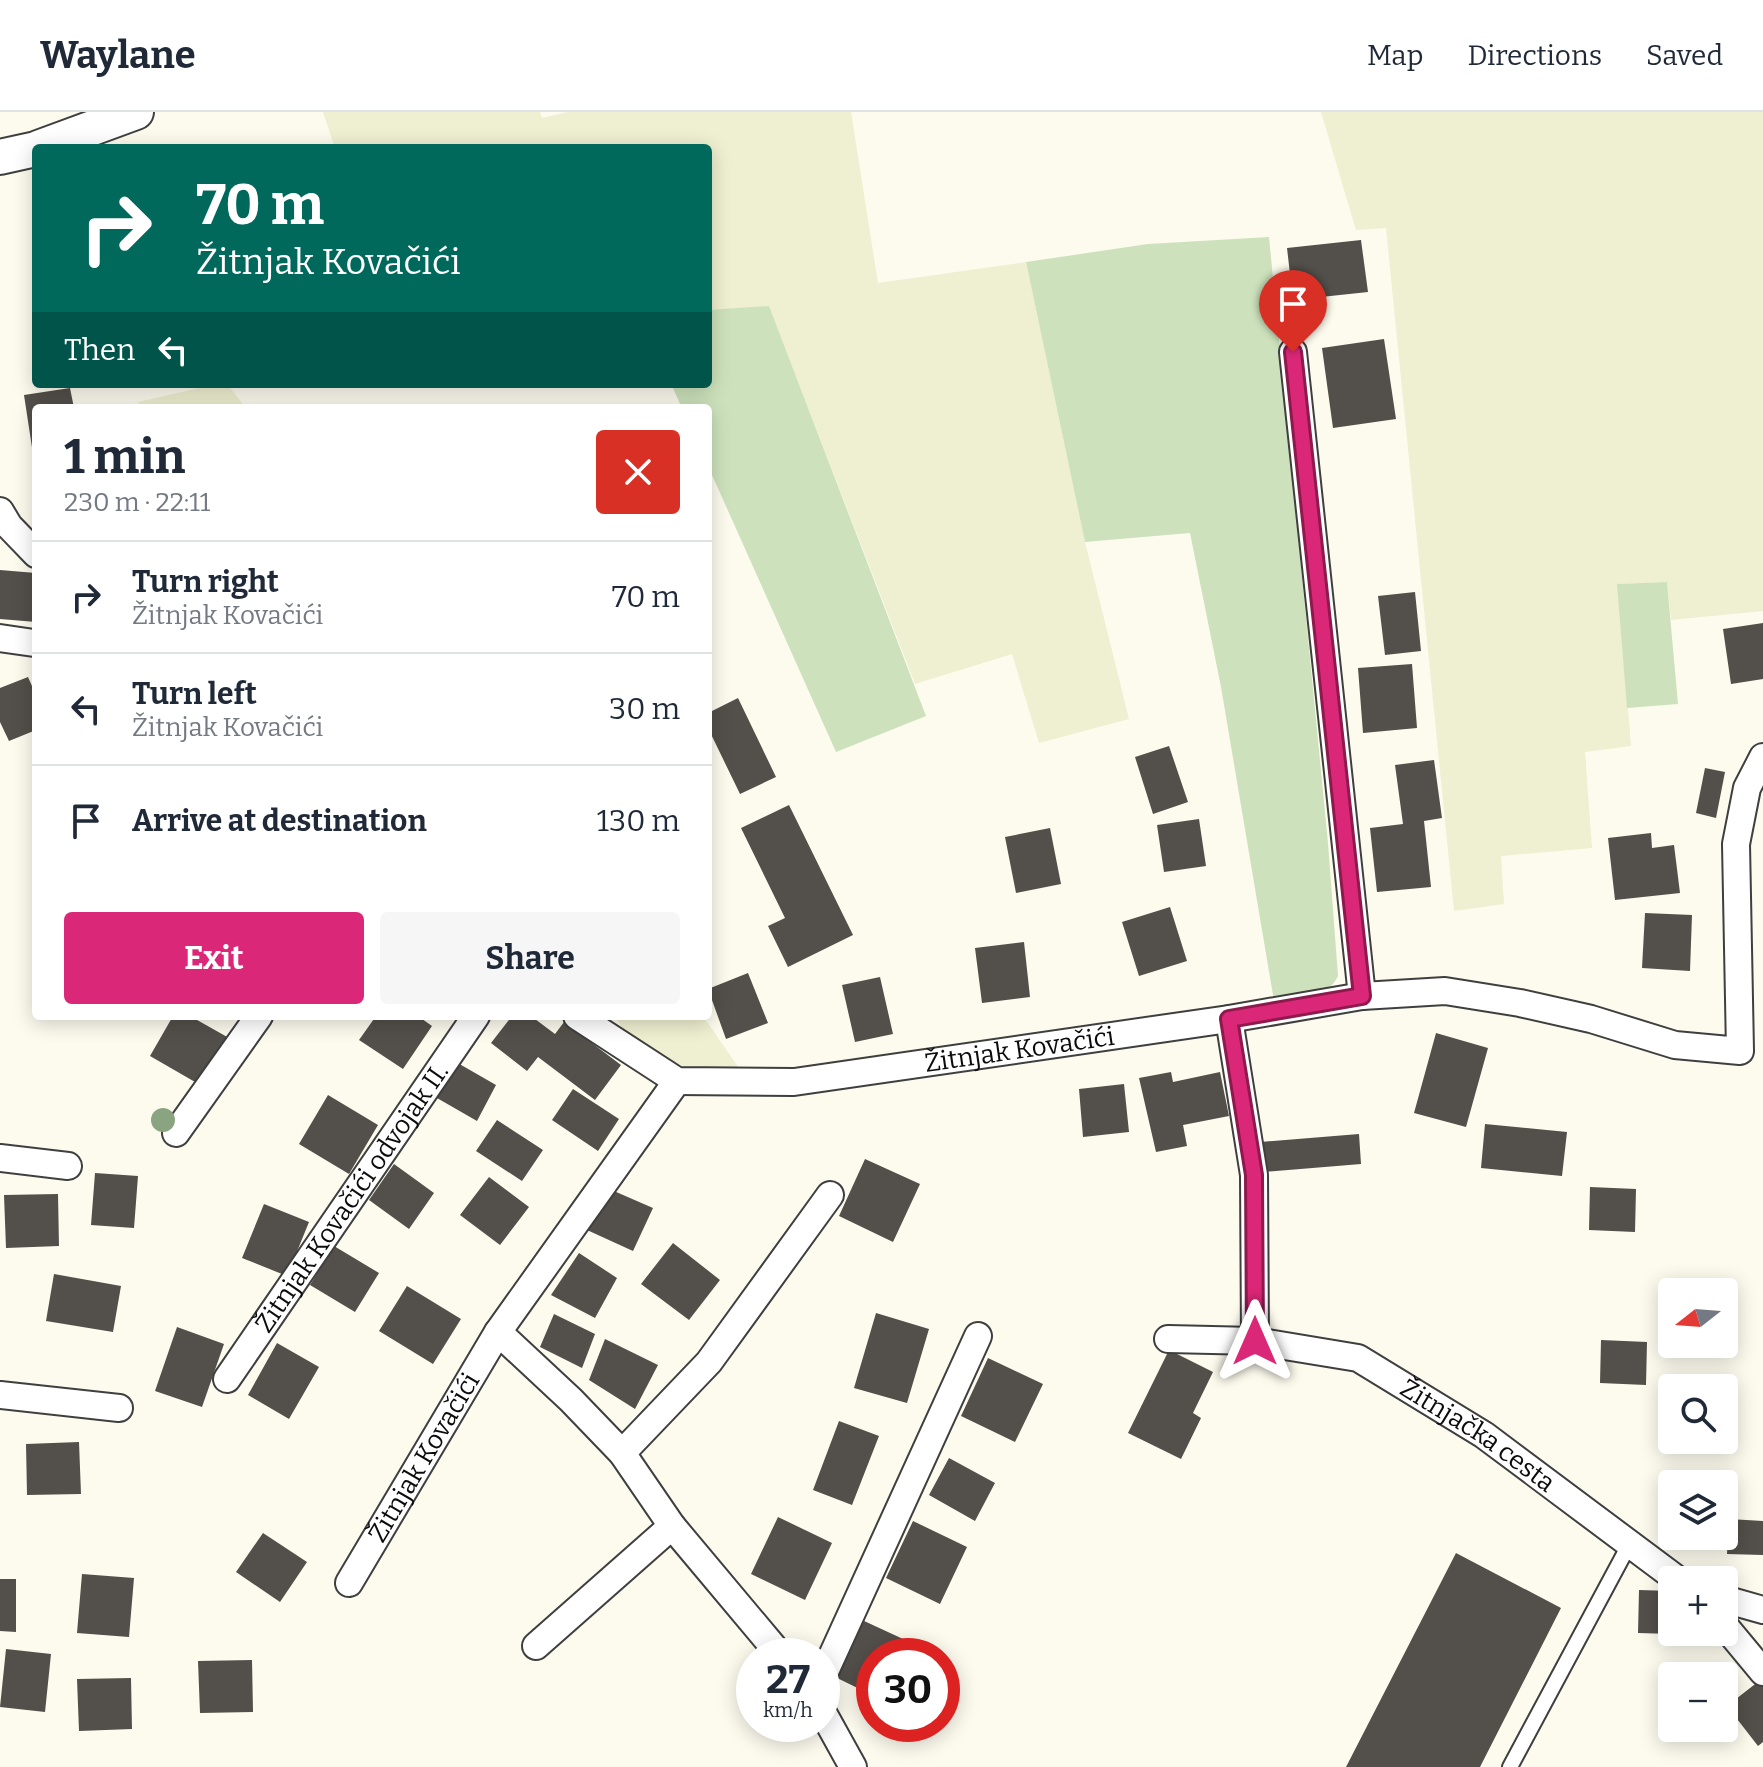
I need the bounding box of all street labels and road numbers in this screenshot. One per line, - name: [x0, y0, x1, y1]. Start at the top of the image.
- street label: Žitnjak Kovačići: [922, 1020, 1117, 1078]
- street label: Žitnjak Kovačići odvojak II.: [248, 1057, 455, 1338]
- street label: Žitnjak Kovačići: [361, 1367, 486, 1548]
- street label: Žitnjačka cesta: [1395, 1372, 1561, 1498]

